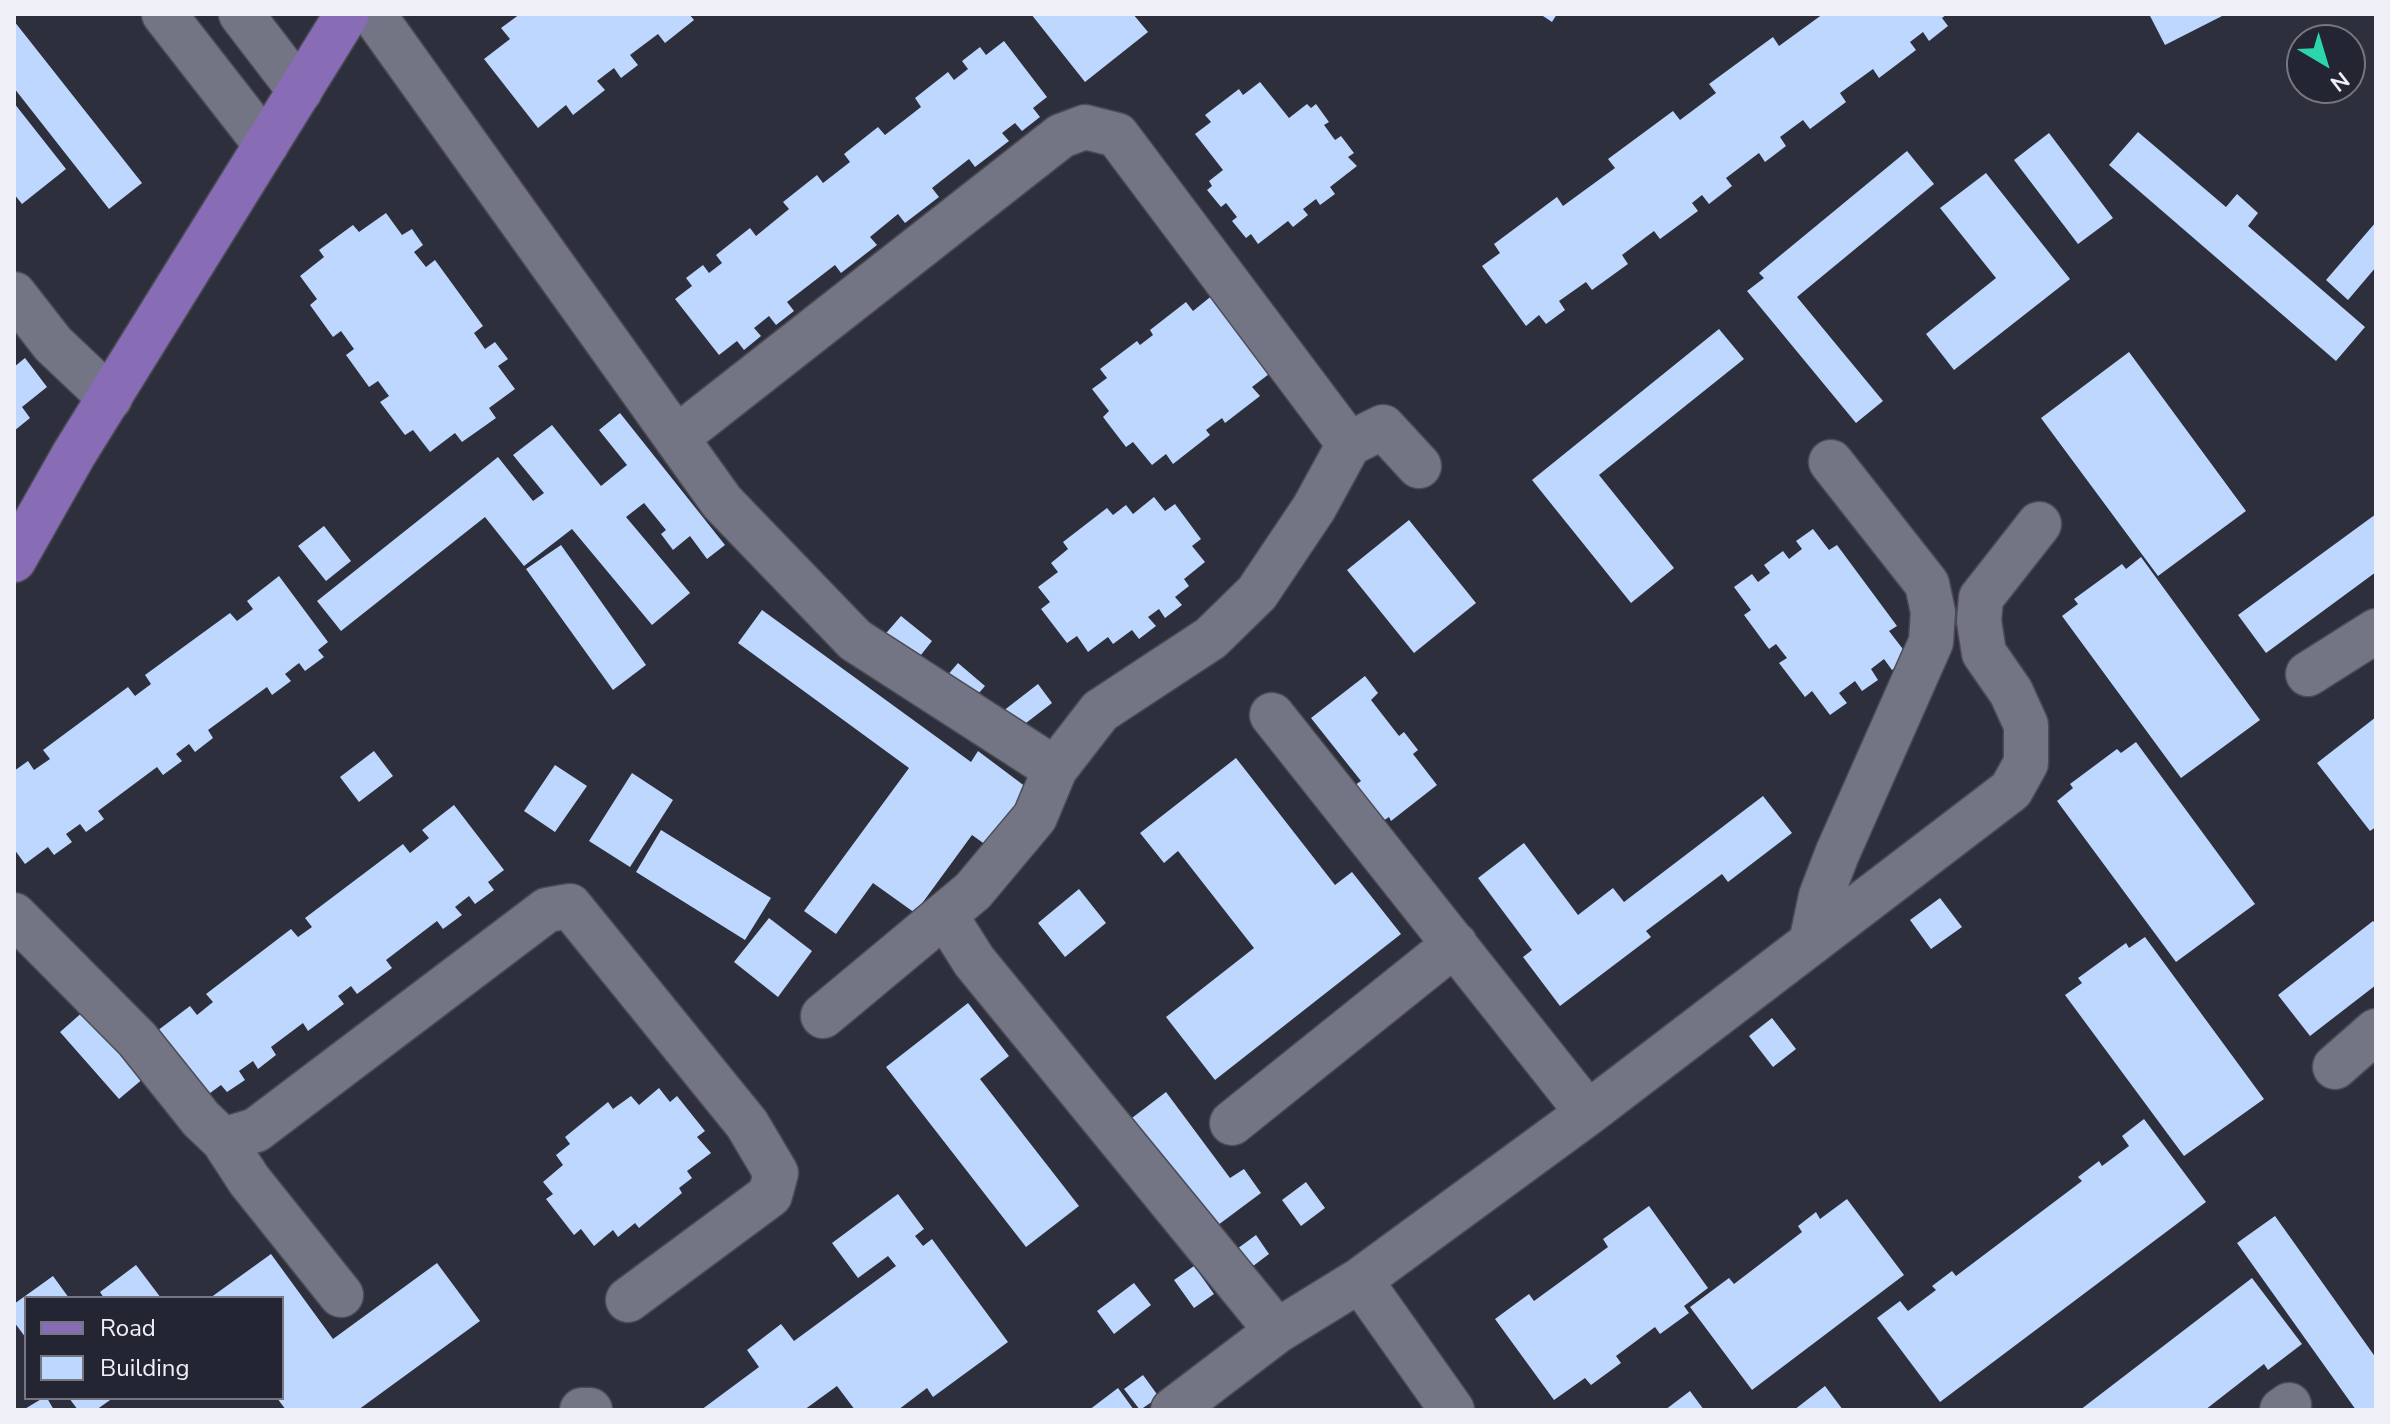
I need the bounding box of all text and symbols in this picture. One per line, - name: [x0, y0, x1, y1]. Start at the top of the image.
- north arrow: [2286, 24, 2366, 104]
- text: N: [2324, 64, 2355, 98]
- legend: [24, 1296, 284, 1400]
- text: Road: [100, 1312, 156, 1344]
- text: Building: [100, 1352, 190, 1384]

